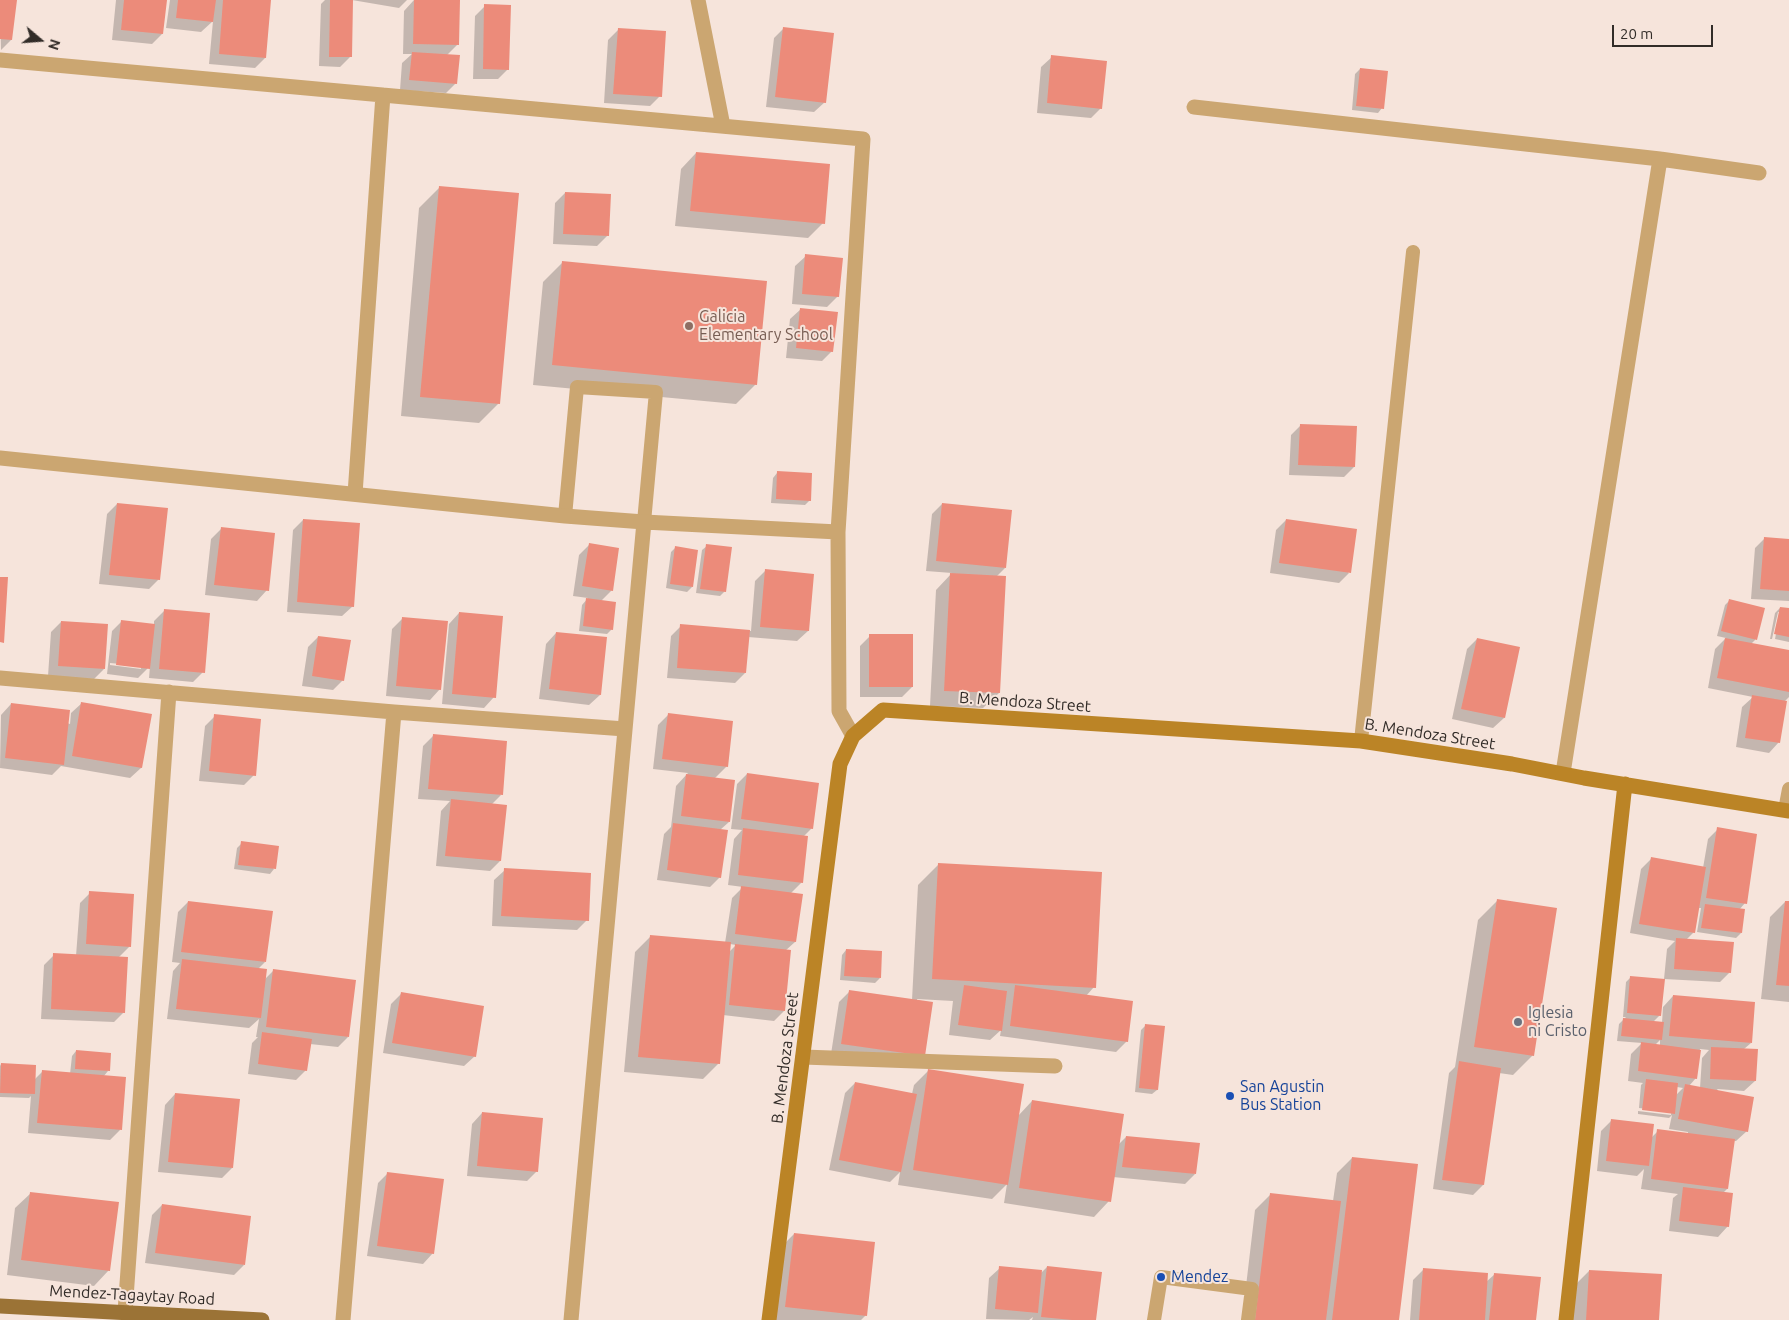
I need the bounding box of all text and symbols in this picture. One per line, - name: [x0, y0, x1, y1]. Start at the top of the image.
- north arrow: [15, 15, 65, 65]
- scale bar: [1614, 15, 1715, 47]
- text: 20 m: [1620, 25, 1653, 42]
- text: N: [45, 37, 63, 52]
- place label: Galicia Elementary School: [699, 307, 833, 345]
- marker: Galicia Elementary School: [683, 320, 695, 332]
- street label: B. Mendoza Street: [958, 688, 1092, 716]
- street label: B. Mendoza Street: [1363, 714, 1497, 754]
- street label: B. Mendoza Street: [767, 991, 803, 1125]
- place label: Iglesia ni Cristo: [1528, 1003, 1587, 1041]
- marker: Iglesia ni Cristo: [1512, 1016, 1524, 1028]
- place label: San Agustin Bus Station: [1240, 1077, 1324, 1115]
- marker: San Agustin Bus Station: [1224, 1090, 1236, 1102]
- place label: Mendez: [1171, 1267, 1228, 1287]
- marker: Mendez: [1155, 1271, 1167, 1283]
- street label: Mendez-Tagaytay Road: [49, 1281, 215, 1309]

